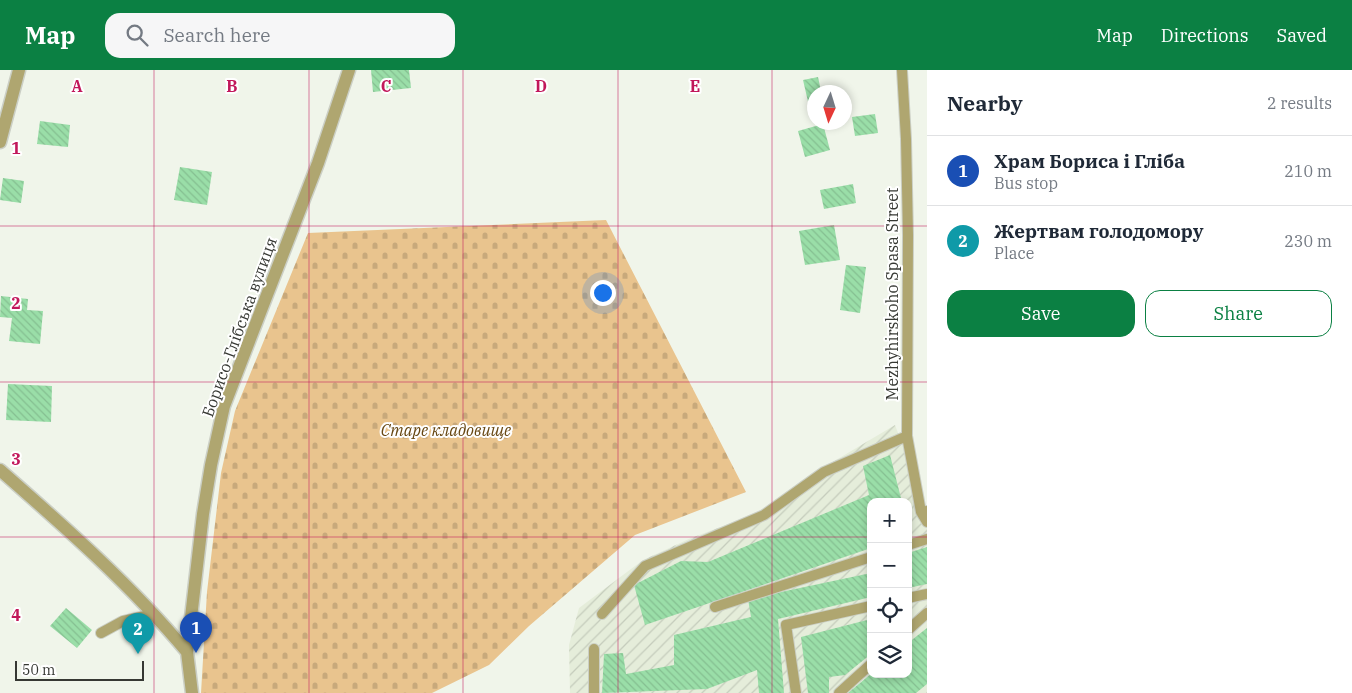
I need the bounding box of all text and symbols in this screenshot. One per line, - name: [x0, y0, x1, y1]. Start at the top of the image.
- search box: [105, 13, 455, 58]
- text: Map: [25, 19, 75, 51]
- icon: search: [123, 21, 151, 49]
- text: Search here: [163, 23, 270, 47]
- text: Map: [1096, 24, 1133, 47]
- text: Directions: [1161, 24, 1249, 47]
- text: Saved: [1277, 24, 1327, 47]
- text: A: [71, 76, 83, 96]
- text: B: [226, 76, 238, 96]
- text: C: [381, 76, 391, 96]
- text: D: [535, 76, 547, 96]
- text: E: [690, 76, 700, 96]
- north arrow: [807, 85, 852, 130]
- text: Nearby: [947, 89, 1023, 117]
- text: 2 results: [1267, 93, 1332, 113]
- text: 1: [11, 138, 21, 158]
- text: Храм Бориса і Гліба: [994, 149, 1185, 173]
- text: 1: [958, 161, 968, 181]
- text: 210 m: [1284, 161, 1332, 181]
- text: Bus stop: [994, 173, 1058, 193]
- street label: Mezhyhirskoho Spasa Street: [882, 187, 902, 400]
- text: Жертвам голодомору: [994, 219, 1204, 243]
- text: 2: [958, 231, 968, 251]
- text: 230 m: [1284, 231, 1332, 251]
- street label: Борисо-Глібська вулиця: [197, 234, 281, 420]
- text: Place: [994, 243, 1034, 263]
- your location: [590, 280, 616, 306]
- button: Save: [947, 290, 1135, 337]
- button: Share: [1145, 290, 1332, 337]
- text: 2: [11, 293, 21, 313]
- park label: Старе кладовище: [381, 420, 511, 440]
- text: 3: [11, 449, 21, 469]
- map controls: [867, 498, 912, 678]
- button: +: [867, 498, 912, 543]
- button: −: [867, 543, 912, 588]
- button: locate: [867, 588, 912, 633]
- text: 4: [11, 605, 21, 625]
- pin: 1: [180, 612, 212, 653]
- pin: 2: [122, 613, 154, 654]
- button: layers: [867, 633, 912, 678]
- scale bar: [15, 658, 144, 681]
- text: 50 m: [22, 661, 55, 679]

